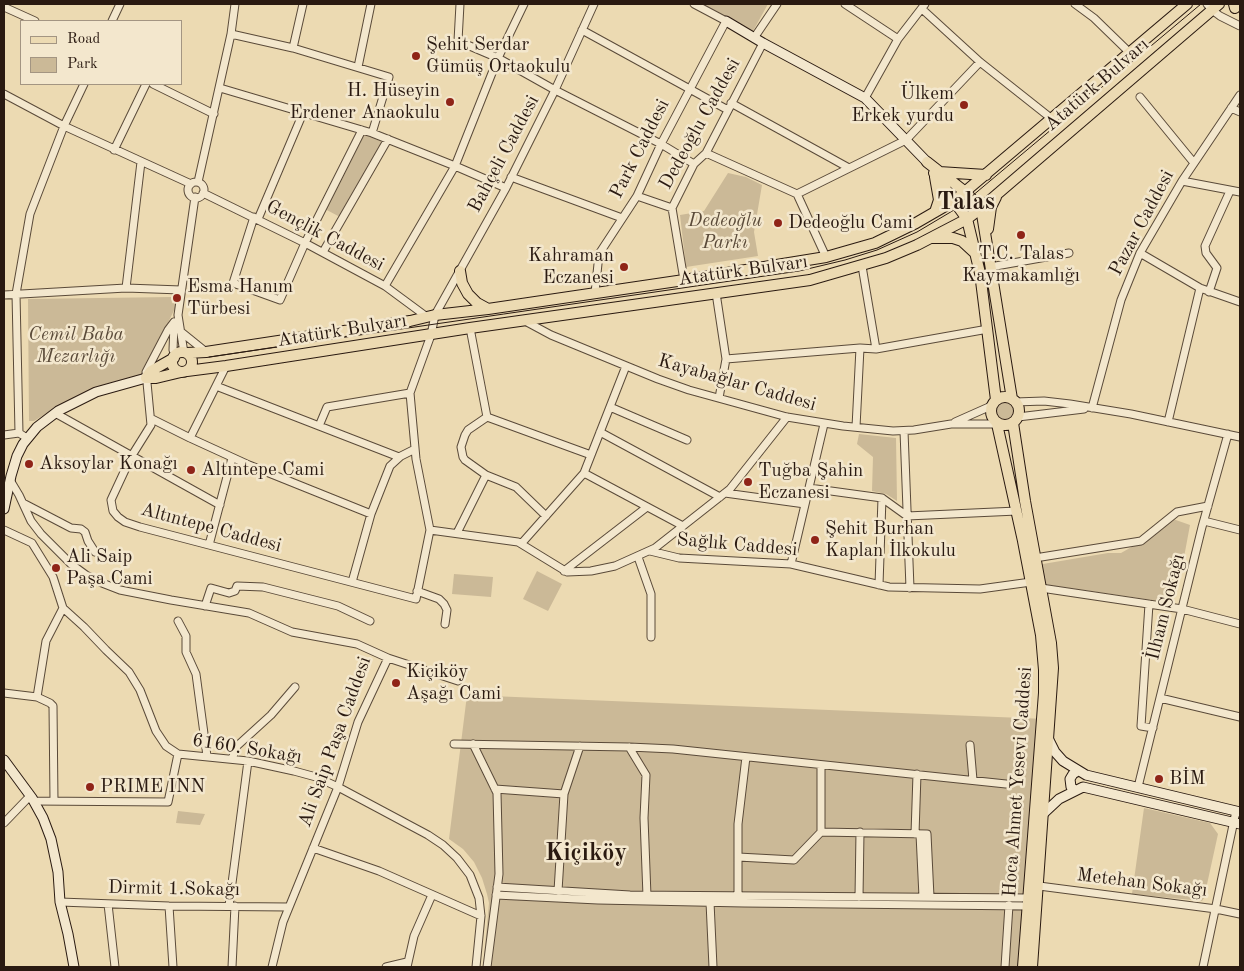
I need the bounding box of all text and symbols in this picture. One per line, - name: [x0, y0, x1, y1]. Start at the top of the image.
- legend: [20, 20, 182, 85]
- text: Road: [67, 32, 100, 47]
- place label: Şehit Serdar Gümüş Ortaokulu: [426, 34, 570, 78]
- street label: Atatürk Bulvarı: [1040, 34, 1154, 136]
- marker: Şehit Serdar Gümüş Ortaokulu: [410, 50, 422, 62]
- street label: Dedeoğlu Caddesi: [655, 54, 745, 194]
- text: Park: [67, 57, 98, 72]
- place label: H. Hüseyin Erdener Anaokulu: [289, 80, 440, 124]
- place label: Ülkem Erkek yurdu: [851, 83, 954, 127]
- street label: Bahçeli Caddesi: [464, 91, 544, 217]
- street label: Park Caddesi: [605, 95, 675, 203]
- marker: H. Hüseyin Erdener Anaokulu: [444, 96, 456, 108]
- marker: Ülkem Erkek yurdu: [958, 99, 970, 111]
- street label: Pazar Caddesi: [1105, 166, 1179, 280]
- district label: Talas: [937, 189, 995, 217]
- street label: Gençlik Caddesi: [262, 195, 388, 277]
- park label: Dedeoğlu Parkı: [688, 210, 762, 254]
- place label: Dedeoğlu Cami: [788, 212, 913, 234]
- marker: Dedeoğlu Cami: [772, 217, 784, 229]
- marker: T.C. Talas Kaymakamlığı: [1015, 229, 1027, 241]
- place label: T.C. Talas Kaymakamlığı: [962, 243, 1080, 287]
- place label: Kahraman Eczanesi: [528, 245, 614, 289]
- street label: Atatürk Bulvarı: [677, 251, 809, 291]
- marker: Kahraman Eczanesi: [618, 261, 630, 273]
- place label: Esma Hanım Türbesi: [187, 276, 293, 320]
- marker: Esma Hanım Türbesi: [171, 292, 183, 304]
- street label: Atatürk Bulvarı: [276, 310, 408, 352]
- park label: Cemil Baba Mezarlığı: [28, 324, 124, 368]
- street label: Kayabağlar Caddesi: [655, 350, 819, 416]
- place label: Aksoylar Konağı: [39, 453, 178, 475]
- marker: Aksoylar Konağı: [23, 458, 35, 470]
- place label: Altıntepe Cami: [201, 459, 324, 481]
- place label: Tuğba Şahin Eczanesi: [758, 460, 863, 504]
- marker: Altıntepe Cami: [185, 464, 197, 476]
- marker: Tuğba Şahin Eczanesi: [742, 476, 754, 488]
- street label: Altıntepe Caddesi: [138, 498, 284, 558]
- place label: Şehit Burhan Kaplan İlkokulu: [825, 518, 956, 562]
- street label: Sağlık Caddesi: [676, 528, 798, 562]
- marker: Şehit Burhan Kaplan İlkokulu: [809, 534, 821, 546]
- place label: Ali Saip Paşa Cami: [66, 546, 153, 590]
- street label: İlham Sokağı: [1142, 552, 1190, 662]
- marker: Ali Saip Paşa Cami: [50, 562, 62, 574]
- street label: Ali Saip Paşa Caddesi: [293, 654, 377, 830]
- place label: Kiçiköy Aşağı Cami: [406, 661, 501, 705]
- street label: Hoca Ahmet Yesevi Caddesi: [999, 666, 1037, 898]
- marker: Kiçiköy Aşağı Cami: [390, 677, 402, 689]
- street label: 6160. Sokağı: [191, 729, 303, 769]
- place label: BİM: [1169, 768, 1206, 790]
- marker: BİM: [1153, 773, 1165, 785]
- place label: PRIME INN: [100, 776, 205, 798]
- marker: PRIME INN: [84, 781, 96, 793]
- district label: Kiçiköy: [545, 840, 627, 868]
- street label: Metehan Sokağı: [1075, 864, 1209, 902]
- street label: Dirmit 1.Sokağı: [108, 876, 240, 902]

